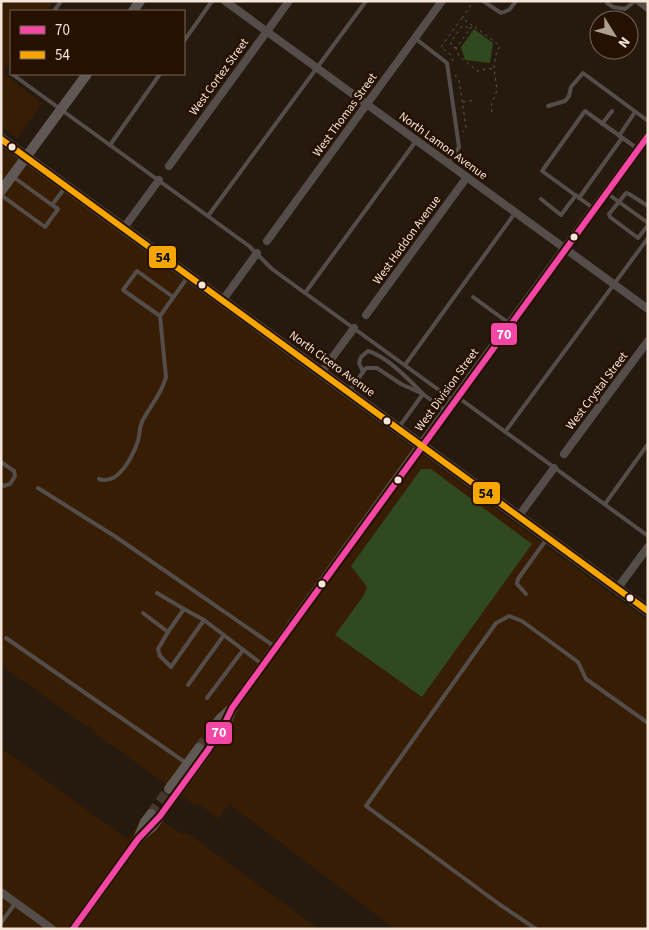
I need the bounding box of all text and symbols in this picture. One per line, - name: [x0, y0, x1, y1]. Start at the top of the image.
- legend: [10, 10, 185, 75]
- north arrow: [589, 10, 639, 60]
- text: 70: [55, 20, 70, 41]
- text: N: [613, 32, 634, 52]
- street label: West Cortez Street: [185, 35, 253, 119]
- text: 54: [55, 45, 70, 66]
- street label: West Thomas Street: [309, 70, 381, 160]
- street label: North Lamon Avenue: [395, 108, 491, 184]
- unlabelled marker: [7, 142, 17, 152]
- street label: West Haddon Avenue: [369, 192, 445, 288]
- unlabelled marker: [569, 232, 579, 242]
- line badge: 54: [148, 245, 177, 269]
- text: 54: [156, 248, 171, 268]
- unlabelled marker: [197, 280, 207, 290]
- line badge: 70: [490, 322, 518, 346]
- text: 70: [497, 325, 511, 345]
- street label: North Cicero Avenue: [286, 327, 378, 401]
- street label: West Division Street: [411, 345, 483, 435]
- street label: West Crystal Street: [562, 348, 632, 434]
- unlabelled marker: [382, 416, 392, 426]
- unlabelled marker: [393, 475, 403, 485]
- line badge: 54: [472, 481, 501, 505]
- text: 54: [479, 484, 494, 504]
- unlabelled marker: [317, 579, 327, 589]
- unlabelled marker: [625, 593, 635, 603]
- line badge: 70: [205, 721, 233, 745]
- text: 70: [212, 723, 226, 743]

